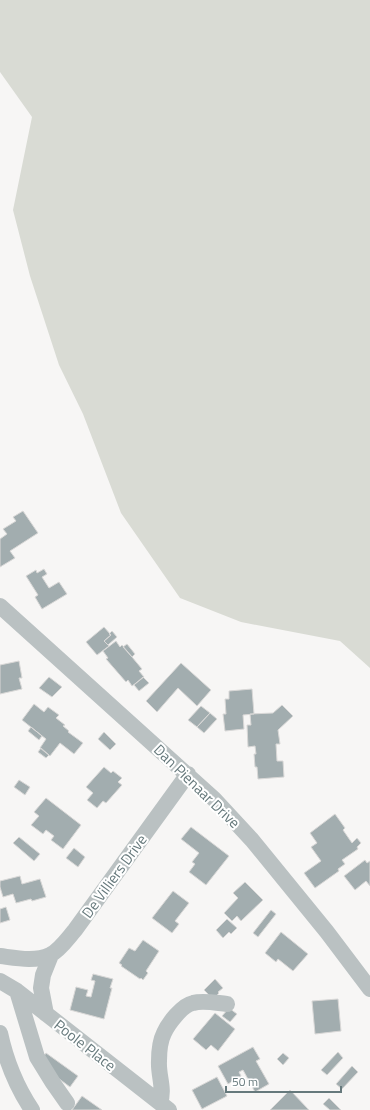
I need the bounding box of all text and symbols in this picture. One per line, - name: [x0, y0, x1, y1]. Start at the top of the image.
- street label: Dan Pienaar Drive: [148, 739, 246, 833]
- street label: De Villiers Drive: [76, 829, 152, 923]
- street label: Poole Place: [49, 1013, 121, 1077]
- scale bar: [226, 1068, 341, 1094]
- text: 50 m: [232, 1072, 258, 1091]

